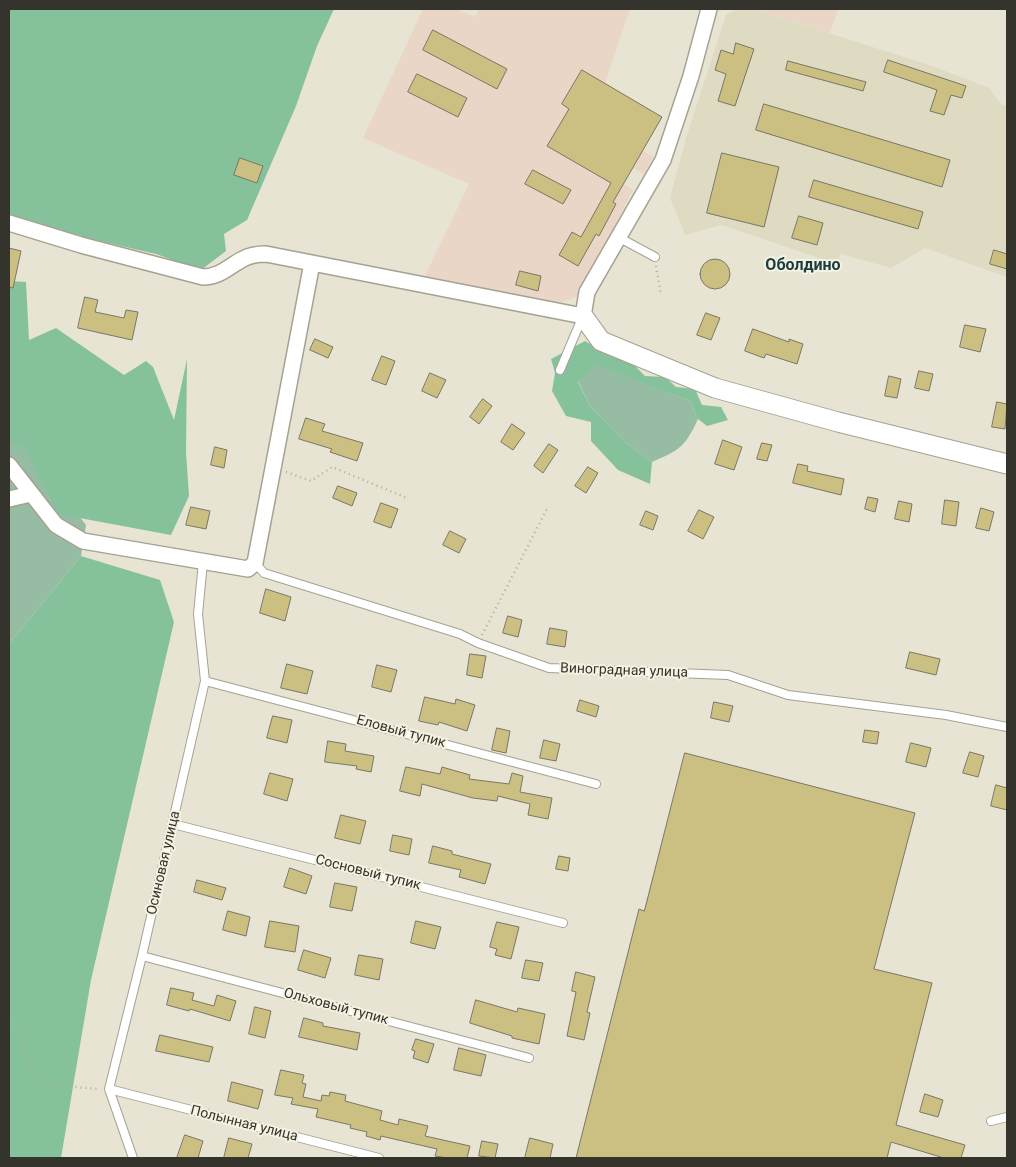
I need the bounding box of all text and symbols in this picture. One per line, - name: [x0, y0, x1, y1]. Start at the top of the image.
- district label: Оболдино: [765, 256, 841, 276]
- street label: Виноградная улица: [560, 660, 688, 682]
- street label: Еловый тупик: [355, 712, 447, 752]
- street label: Осиновая улица: [144, 809, 184, 917]
- street label: Сосновый тупик: [314, 852, 422, 894]
- street label: Ольховый тупик: [282, 985, 390, 1029]
- street label: Полынная улица: [189, 1103, 299, 1145]

